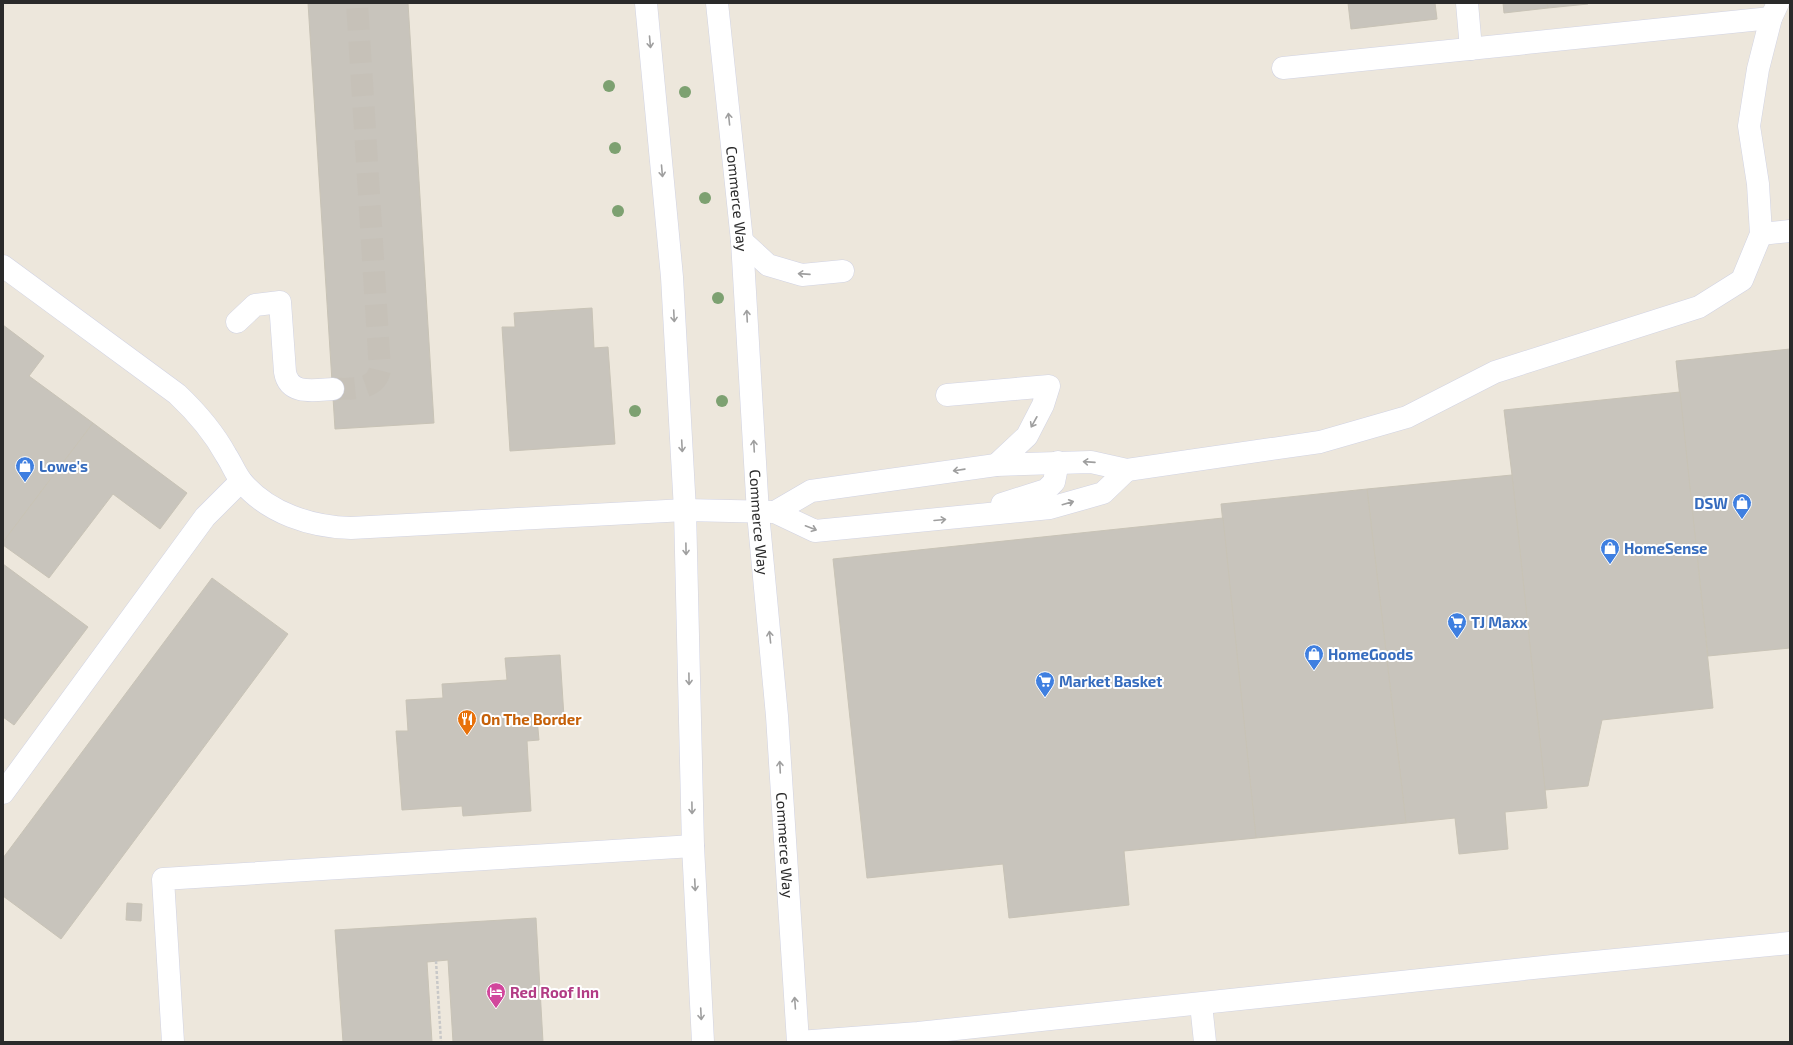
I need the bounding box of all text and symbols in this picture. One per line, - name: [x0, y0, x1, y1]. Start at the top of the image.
- one-way arrow: [646, 35, 654, 48]
- one-way arrow: [725, 113, 733, 126]
- street label: Commerce Way: [723, 145, 752, 252]
- one-way arrow: [658, 164, 666, 177]
- one-way arrow: [798, 271, 811, 278]
- one-way arrow: [671, 309, 678, 322]
- one-way arrow: [743, 310, 750, 323]
- one-way arrow: [1030, 416, 1037, 428]
- one-way arrow: [678, 439, 685, 452]
- one-way arrow: [751, 440, 758, 453]
- shop icon: Lowe's: [14, 455, 36, 483]
- place label: Lowe's: [39, 457, 88, 475]
- one-way arrow: [1083, 459, 1096, 466]
- one-way arrow: [953, 466, 966, 474]
- street label: Commerce Way: [746, 469, 773, 576]
- shop icon: DSW: [1731, 492, 1753, 520]
- place label: DSW: [1694, 494, 1728, 512]
- one-way arrow: [1062, 499, 1075, 506]
- one-way arrow: [933, 516, 946, 523]
- one-way arrow: [804, 525, 816, 533]
- shop icon: HomeSense: [1599, 537, 1621, 565]
- place label: HomeSense: [1624, 539, 1708, 557]
- one-way arrow: [682, 542, 690, 555]
- supermarket icon: TJ Maxx: [1446, 611, 1468, 639]
- place label: TJ Maxx: [1471, 613, 1528, 631]
- one-way arrow: [766, 631, 773, 644]
- shop icon: HomeGoods: [1303, 643, 1325, 671]
- place label: HomeGoods: [1328, 645, 1413, 663]
- supermarket icon: Market Basket: [1034, 670, 1056, 698]
- one-way arrow: [685, 672, 693, 685]
- place label: Market Basket: [1059, 672, 1162, 690]
- restaurant icon: On The Border: [456, 708, 478, 736]
- place label: On The Border: [481, 710, 582, 728]
- one-way arrow: [776, 761, 784, 774]
- street label: Commerce Way: [773, 792, 798, 899]
- one-way arrow: [689, 801, 696, 814]
- one-way arrow: [692, 878, 699, 891]
- hotel icon: Red Roof Inn: [485, 981, 507, 1009]
- place label: Red Roof Inn: [510, 983, 599, 1001]
- one-way arrow: [792, 997, 799, 1010]
- one-way arrow: [698, 1007, 705, 1020]

